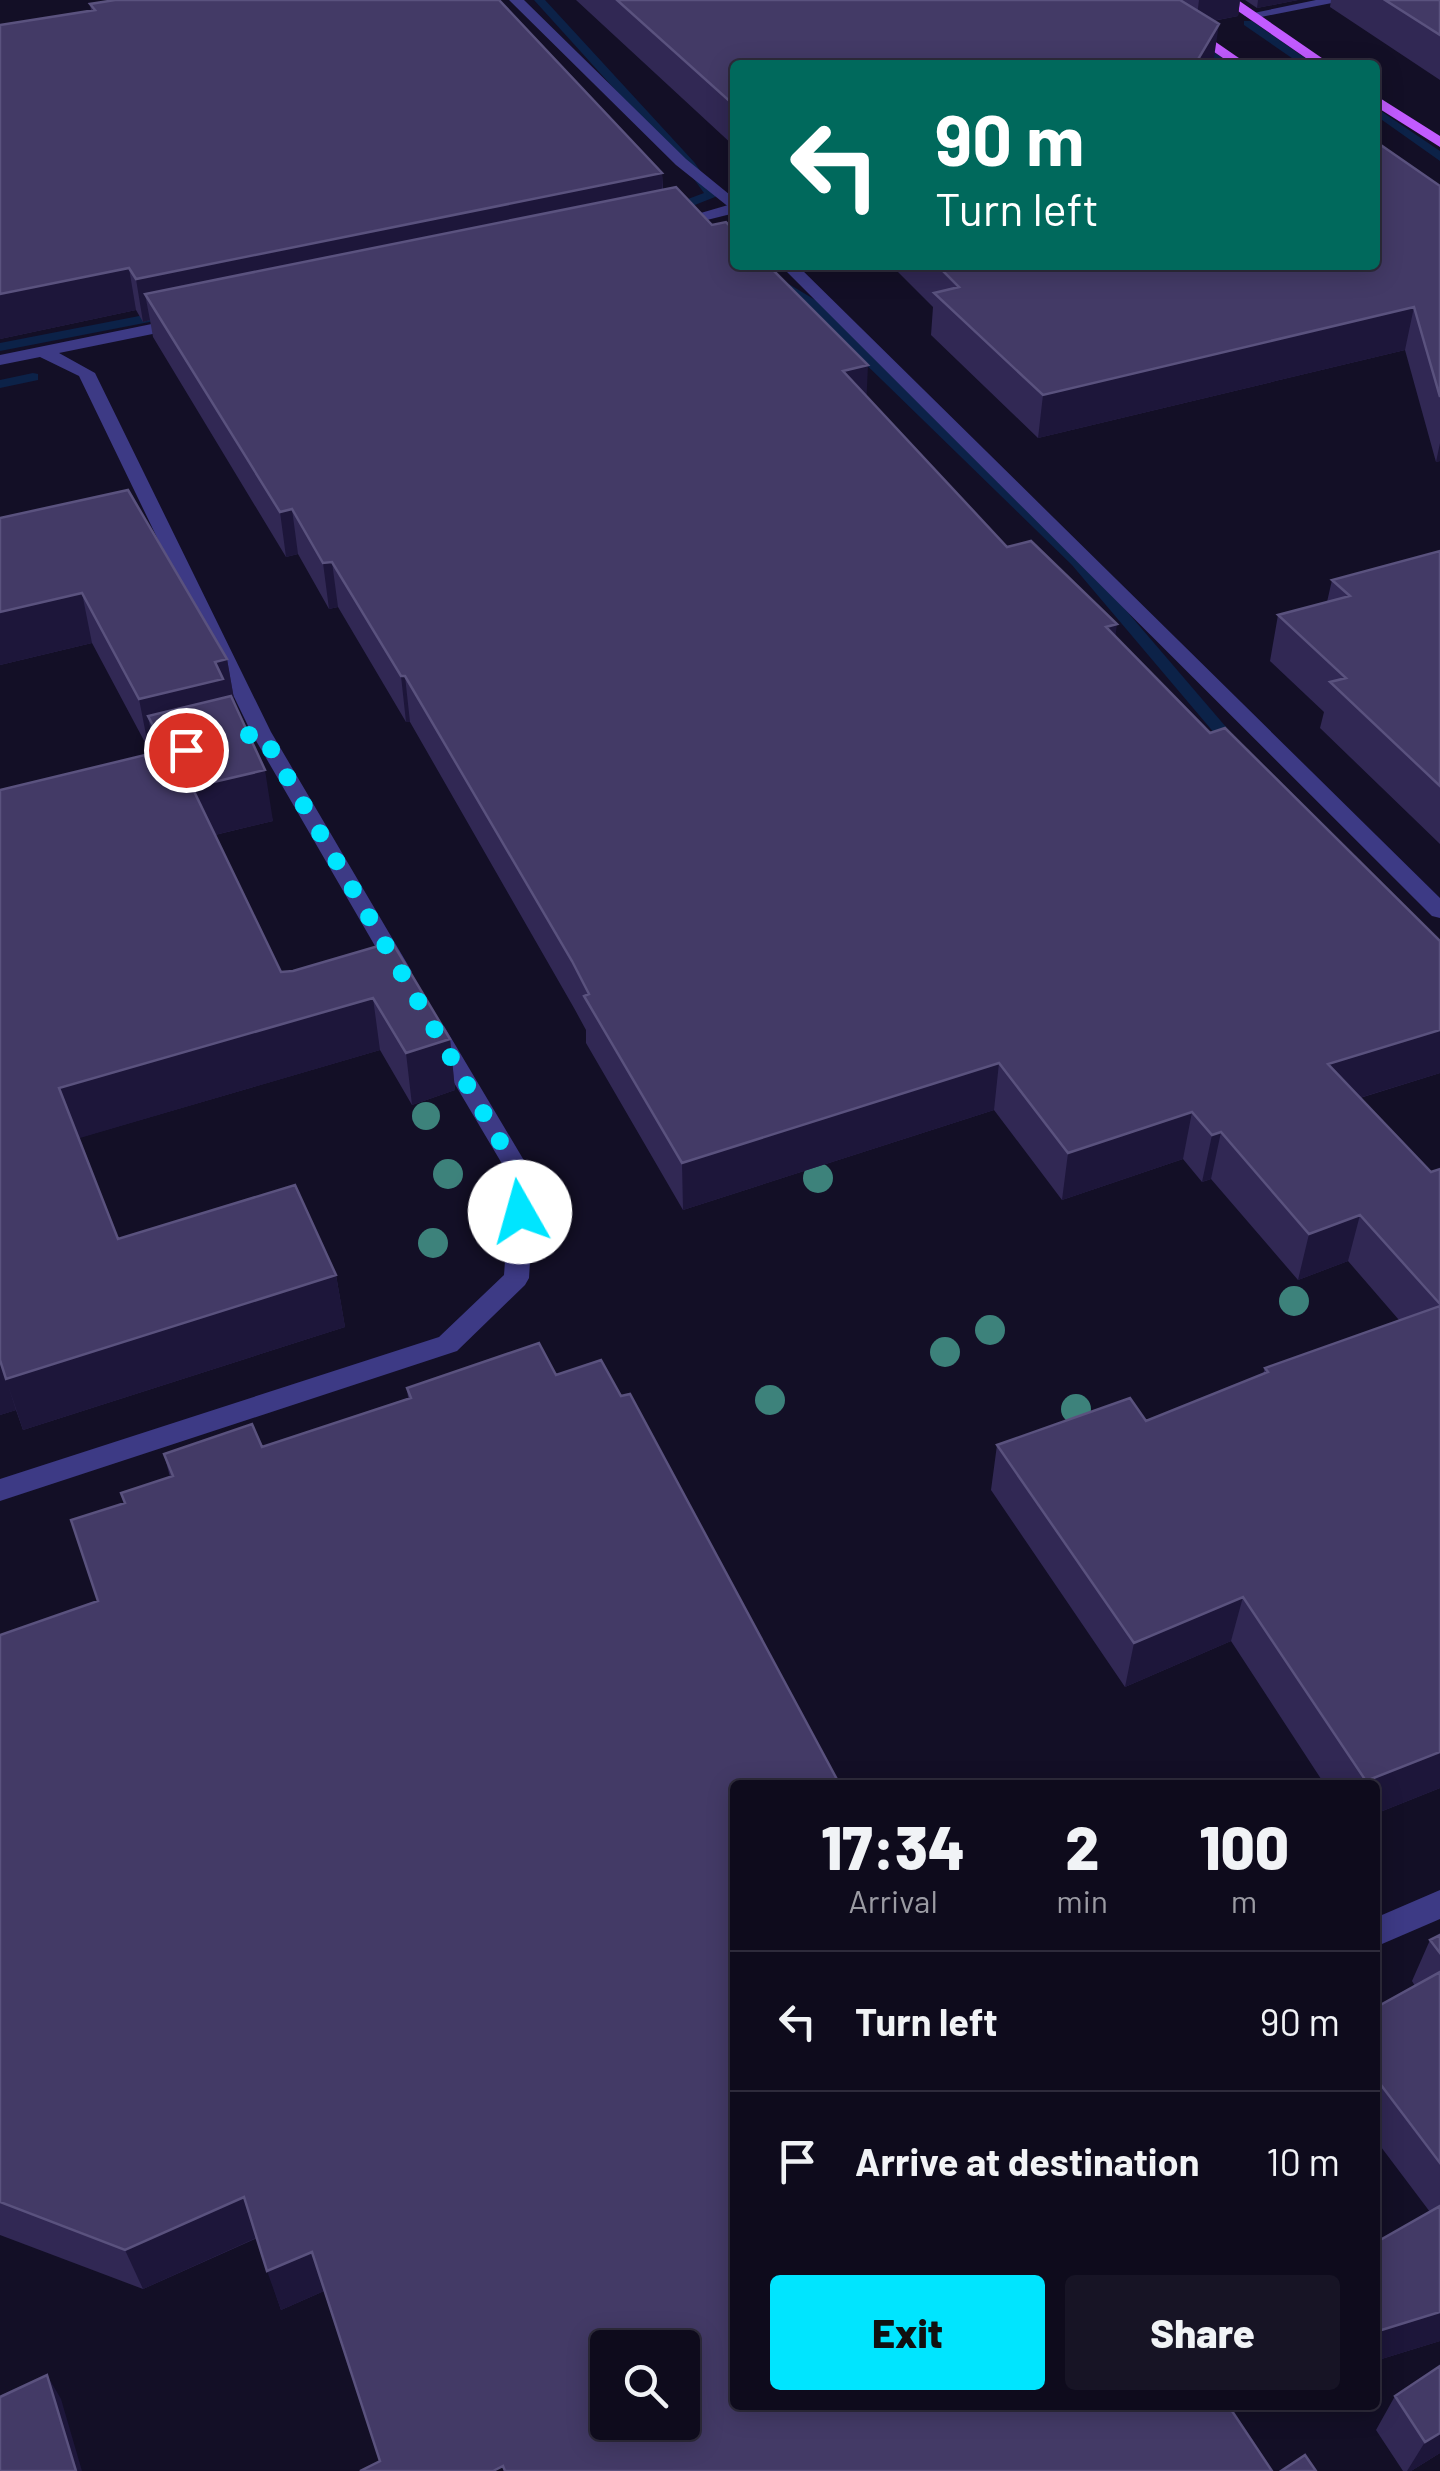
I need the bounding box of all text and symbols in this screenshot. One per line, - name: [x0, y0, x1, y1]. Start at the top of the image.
- text: 90 m: [935, 96, 1085, 180]
- icon: left: [770, 100, 900, 230]
- text: Turn left: [935, 181, 1099, 235]
- pin: [144, 708, 229, 793]
- icon: arrive: [159, 723, 214, 778]
- position arrow: [468, 1160, 572, 1264]
- text: 17:34: [821, 1810, 965, 1882]
- text: 2: [1065, 1810, 1099, 1882]
- text: 100: [1199, 1810, 1289, 1882]
- text: Arrival: [848, 1881, 938, 1919]
- text: min: [1056, 1881, 1108, 1919]
- text: m: [1231, 1881, 1257, 1919]
- icon: left: [770, 1994, 825, 2049]
- text: Turn left: [855, 1998, 998, 2044]
- text: 90 m: [1260, 1998, 1340, 2044]
- icon: arrive: [770, 2134, 825, 2189]
- text: Arrive at destination: [855, 2138, 1200, 2184]
- text: 10 m: [1266, 2138, 1340, 2184]
- button: Exit: [770, 2275, 1045, 2390]
- button: Share: [1065, 2275, 1340, 2390]
- map controls: [590, 2330, 700, 2440]
- button: search: [590, 2330, 700, 2440]

